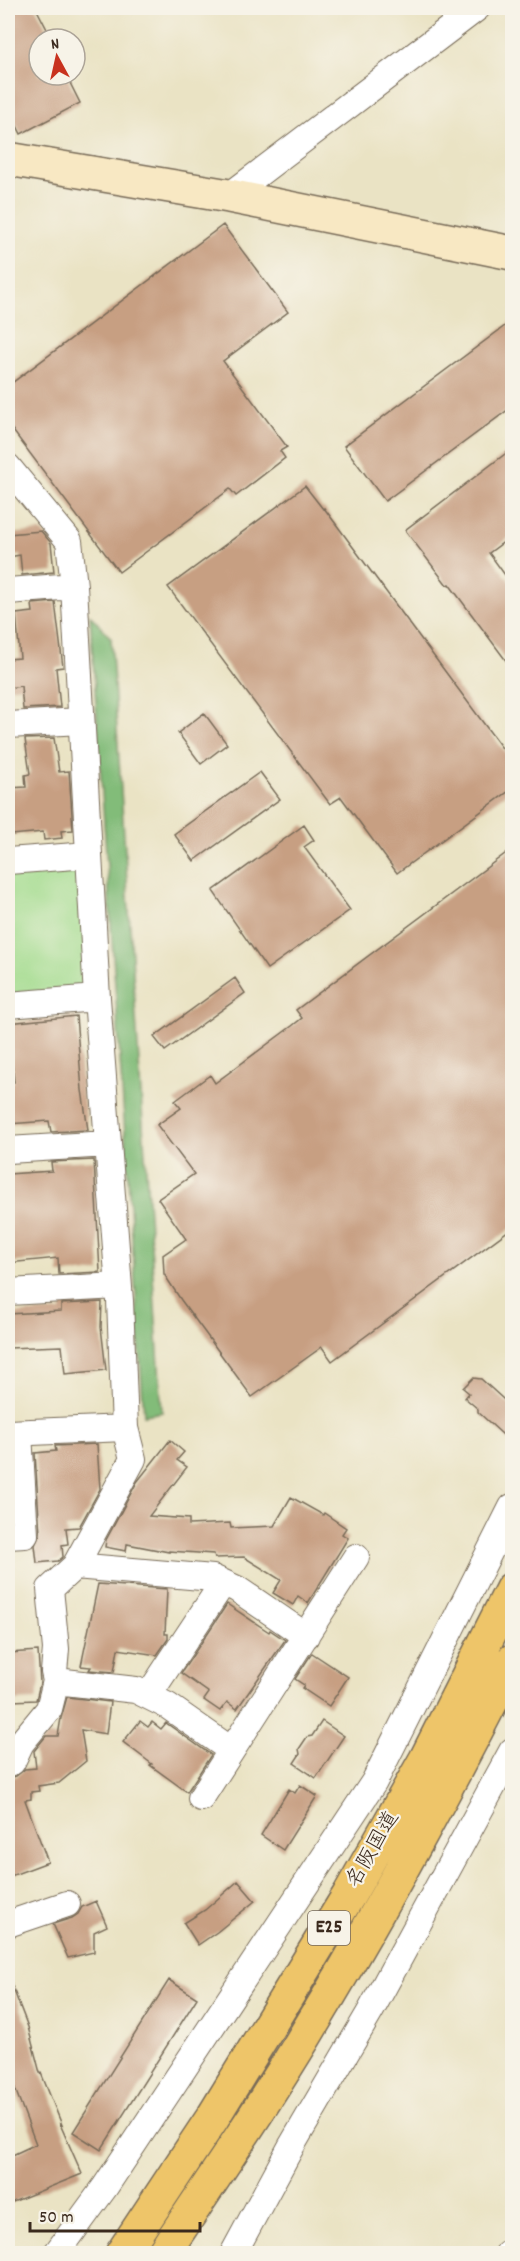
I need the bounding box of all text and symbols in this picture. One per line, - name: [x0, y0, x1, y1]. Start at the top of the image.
- north arrow: [27, 27, 87, 87]
- text: N: [50, 33, 61, 57]
- street label: 名阪国道: [340, 1806, 408, 1894]
- road number: E25: [308, 1911, 350, 1945]
- scale bar: [30, 2195, 200, 2233]
- text: 50 m: [39, 2206, 74, 2231]

